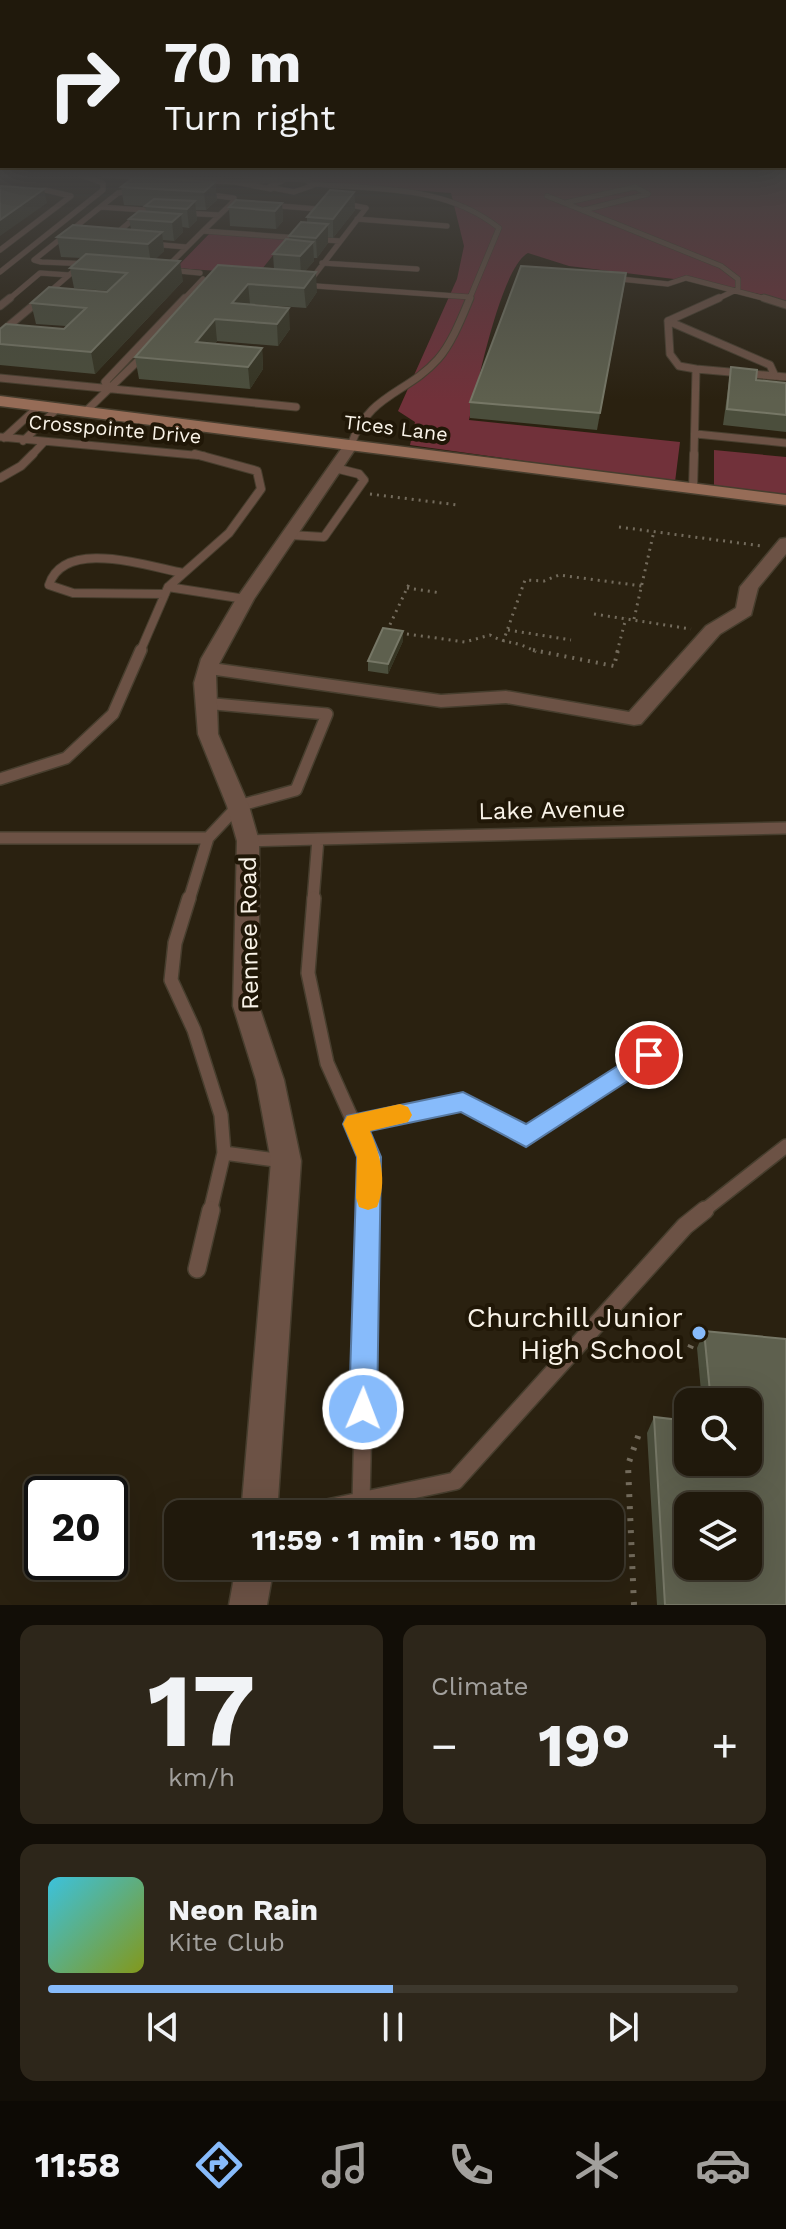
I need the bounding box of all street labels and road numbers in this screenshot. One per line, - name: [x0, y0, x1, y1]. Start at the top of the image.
- street label: Crosspointe Drive: [28, 409, 202, 449]
- street label: Tices Lane: [343, 410, 449, 446]
- street label: Lake Avenue: [478, 795, 626, 825]
- street label: Rennee Road: [234, 856, 264, 1010]

